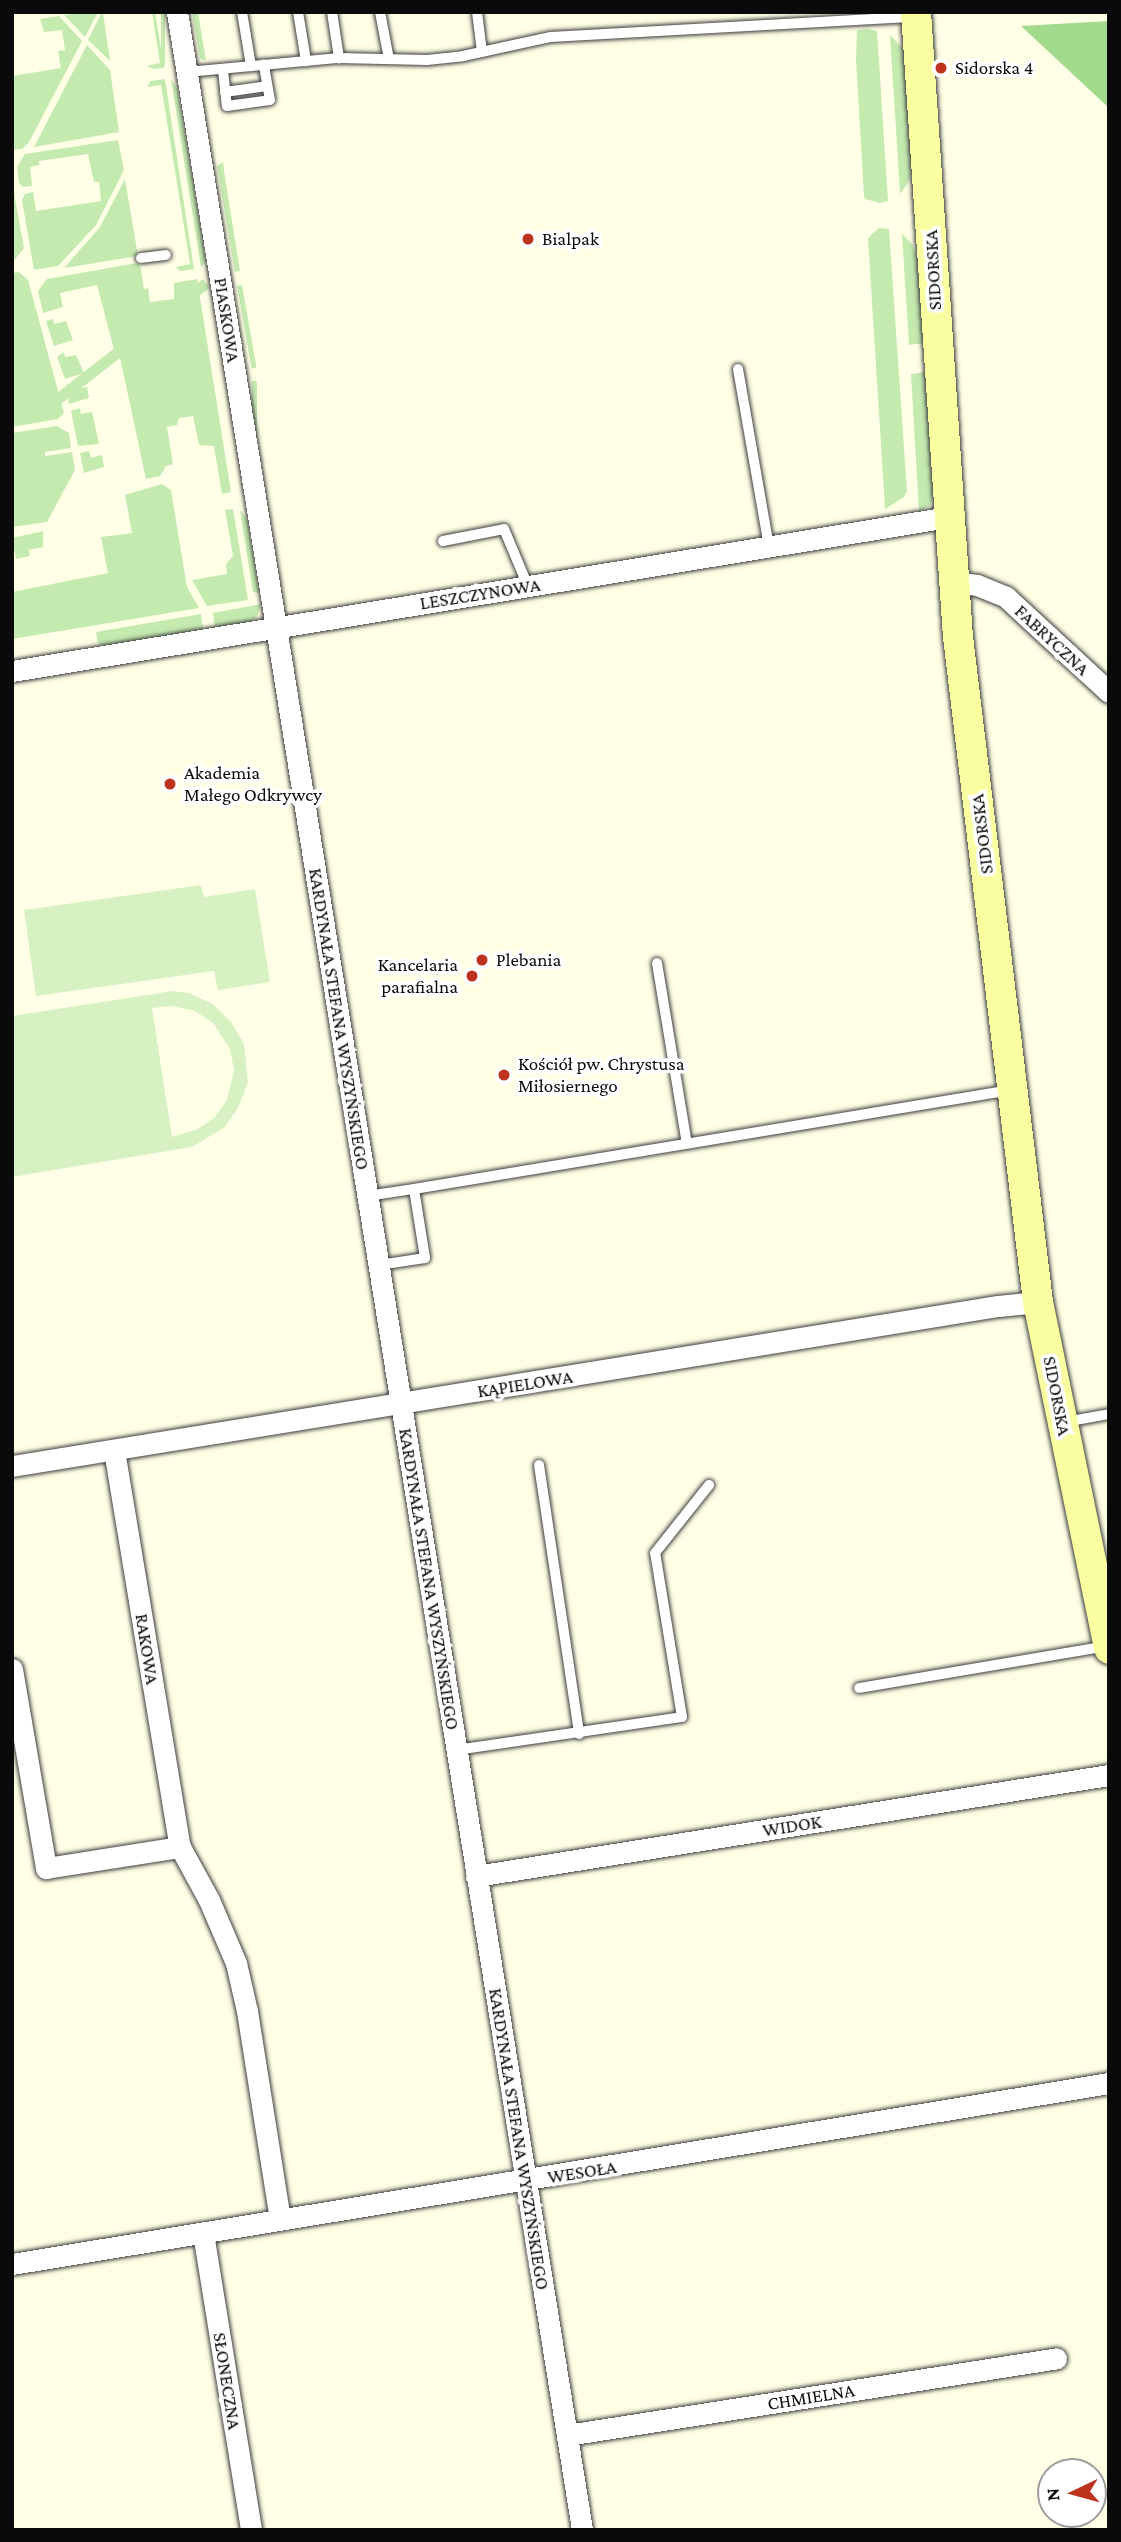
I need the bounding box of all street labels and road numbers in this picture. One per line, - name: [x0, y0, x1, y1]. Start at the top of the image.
- street label: SIDORSKA: [920, 229, 946, 311]
- street label: PIASKOWA: [209, 276, 245, 364]
- street label: LESZCZYNOWA: [418, 573, 542, 615]
- street label: FABRYCZNA: [1010, 600, 1094, 680]
- street label: SIDORSKA: [966, 793, 998, 875]
- street label: KARDYNAŁA STEFANA WYSZYŃSKIEGO: [304, 866, 374, 1172]
- street label: SIDORSKA: [1038, 1354, 1076, 1438]
- street label: KĄPIELOWA: [476, 1365, 574, 1403]
- street label: KARDYNAŁA STEFANA WYSZYŃSKIEGO: [394, 1426, 464, 1732]
- street label: RAKOWA: [130, 1612, 164, 1686]
- street label: WIDOK: [761, 1810, 823, 1842]
- street label: KARDYNAŁA STEFANA WYSZYŃSKIEGO: [484, 1986, 554, 2292]
- street label: WESOŁA: [546, 2155, 618, 2189]
- street label: SŁONECZNA: [208, 2331, 246, 2431]
- street label: CHMIELNA: [766, 2379, 856, 2415]

